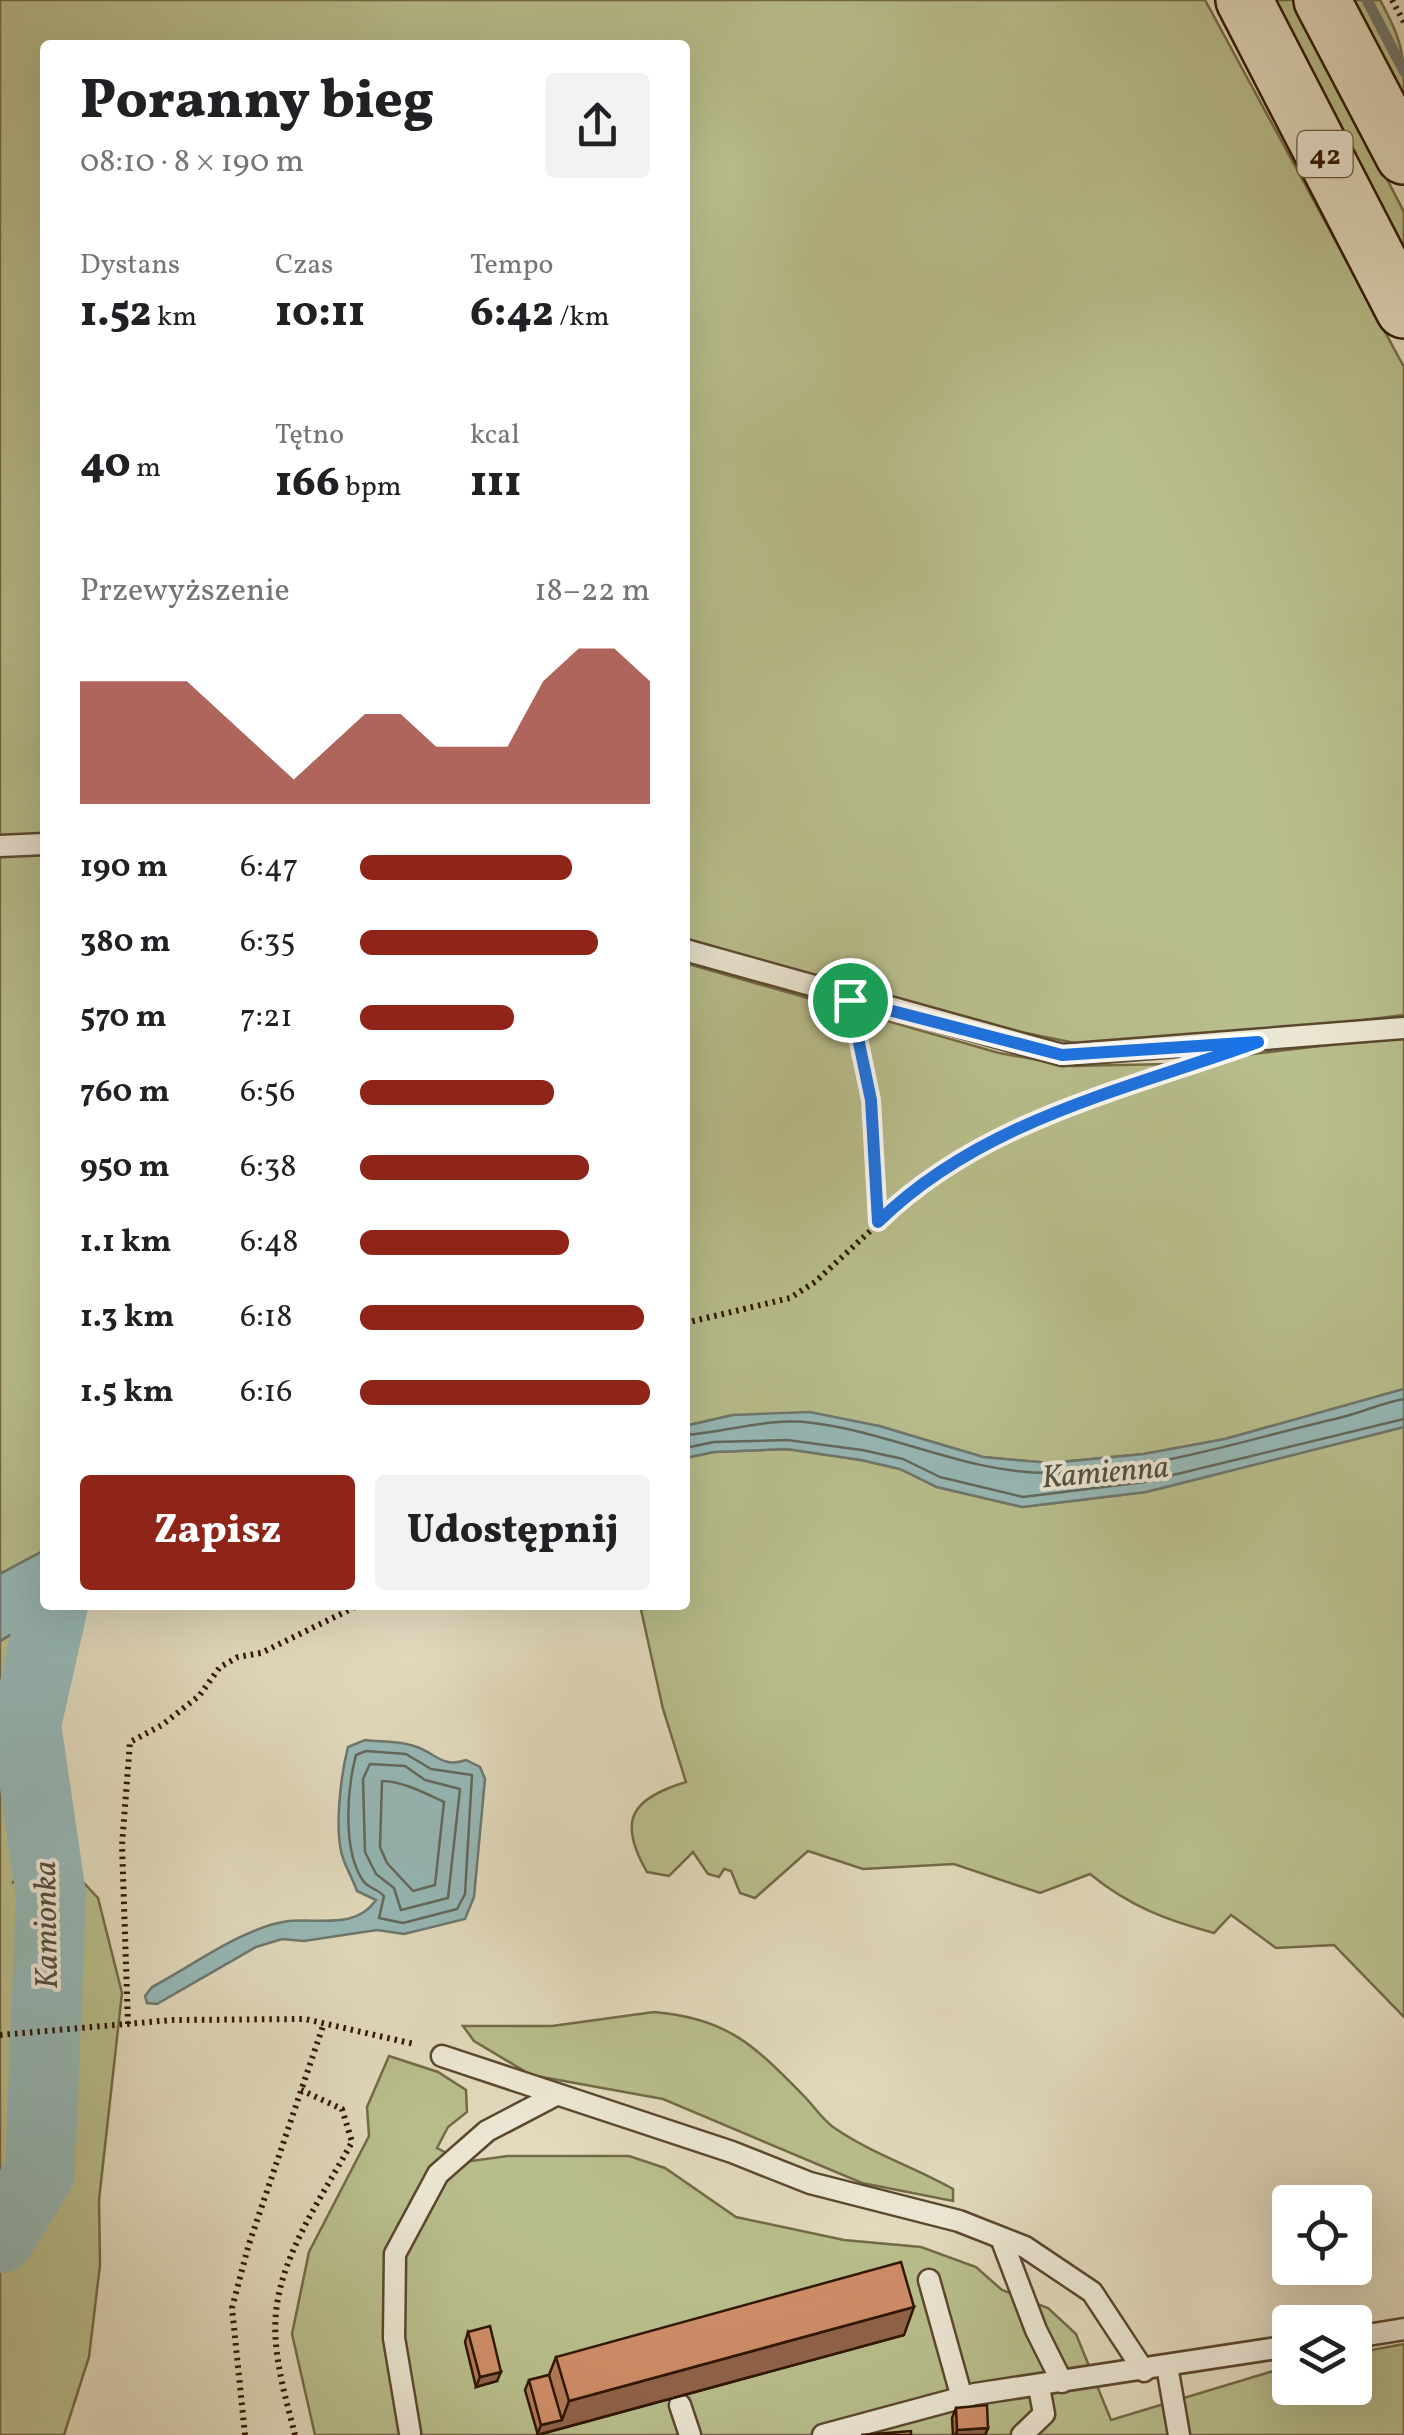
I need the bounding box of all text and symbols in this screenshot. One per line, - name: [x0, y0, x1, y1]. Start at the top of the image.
- text: Poranny bieg: [80, 65, 434, 141]
- button: share: [545, 73, 650, 178]
- road number: 42: [1298, 131, 1352, 177]
- text: 08:10 · 8 × 190 m: [80, 141, 304, 185]
- text: Dystans: [80, 246, 180, 285]
- text: Czas: [275, 246, 333, 285]
- text: Tempo: [470, 246, 553, 285]
- text: 1.52: [80, 285, 151, 344]
- text: 10:11: [275, 285, 365, 344]
- text: 6:42: [470, 285, 554, 344]
- text: km: [151, 298, 197, 337]
- text: /km: [554, 298, 609, 337]
- text: Tętno: [275, 416, 344, 455]
- text: kcal: [470, 416, 520, 455]
- text: 40: [80, 436, 131, 495]
- text: m: [131, 449, 161, 488]
- text: 166: [275, 455, 340, 514]
- text: 111: [470, 455, 521, 514]
- text: bpm: [340, 468, 401, 507]
- text: Przewyższenie: [80, 570, 290, 614]
- text: 18–22 m: [534, 570, 650, 614]
- text: 190 m: [80, 846, 168, 890]
- text: 6:47: [240, 846, 298, 890]
- text: 380 m: [80, 921, 171, 965]
- text: 6:35: [240, 921, 296, 965]
- pin: [808, 958, 893, 1043]
- icon: arrive: [823, 973, 878, 1028]
- text: 570 m: [80, 996, 167, 1040]
- text: 7:21: [240, 996, 293, 1040]
- text: 760 m: [80, 1071, 170, 1115]
- text: 6:56: [240, 1071, 295, 1115]
- text: 950 m: [80, 1146, 170, 1190]
- text: 6:38: [240, 1146, 296, 1190]
- text: 1.1 km: [80, 1221, 172, 1265]
- text: 6:48: [240, 1221, 298, 1265]
- text: 1.3 km: [80, 1296, 174, 1340]
- text: 6:18: [240, 1296, 292, 1340]
- text: 1.5 km: [80, 1371, 174, 1415]
- text: 6:16: [240, 1371, 292, 1415]
- water label: Kamienna: [1040, 1447, 1171, 1501]
- button: Zapisz: [80, 1475, 355, 1590]
- button: Udostępnij: [375, 1475, 650, 1590]
- water label: Kamionka: [25, 1860, 71, 1990]
- map controls: [1272, 2185, 1372, 2405]
- button: locate: [1272, 2185, 1372, 2285]
- button: layers: [1272, 2305, 1372, 2405]

